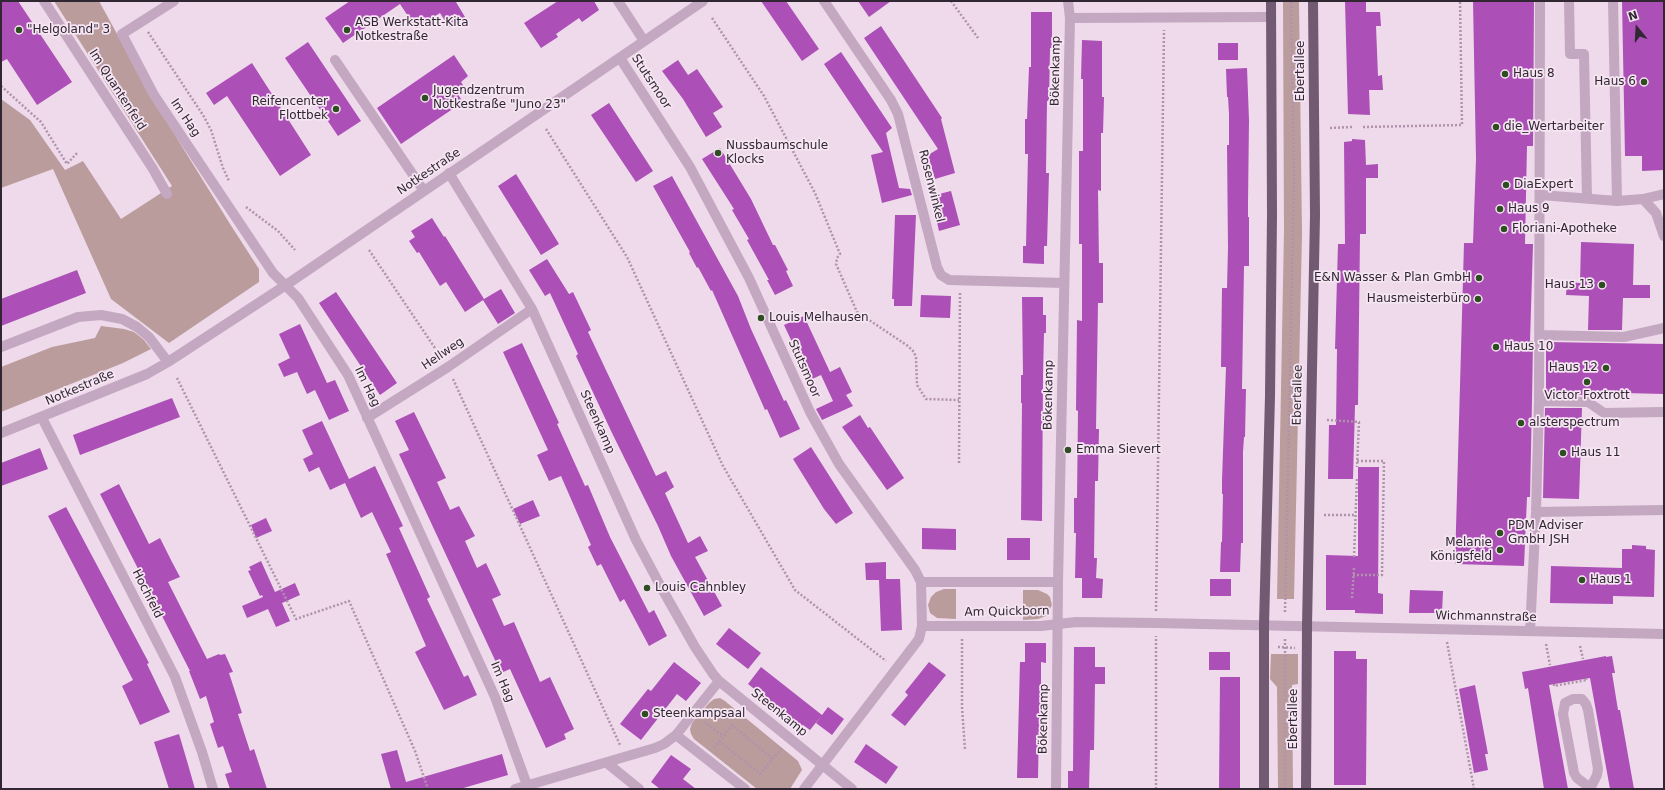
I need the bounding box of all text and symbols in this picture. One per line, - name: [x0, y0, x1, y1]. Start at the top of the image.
- north arrow: [1617, 8, 1657, 48]
- text: N: [1627, 9, 1640, 24]
- place label: ASB Werkstatt-Kita Notkestraße: [355, 16, 469, 44]
- place label: "Helgoland" 3: [27, 23, 110, 37]
- marker: "Helgoland" 3: [14, 25, 24, 35]
- marker: ASB Werkstatt-Kita Notkestraße: [342, 25, 352, 35]
- street label: Bökenkamp: [1048, 36, 1064, 106]
- street label: Ebertallee: [1294, 40, 1308, 102]
- street label: Im Quantenfeld: [86, 47, 148, 133]
- street label: Stutsmoor: [628, 52, 674, 112]
- place label: Haus 8: [1513, 67, 1555, 81]
- marker: Haus 8: [1500, 69, 1510, 79]
- place label: Haus 6: [1594, 75, 1636, 89]
- marker: Haus 6: [1639, 77, 1649, 87]
- place label: Jugendzentrum Notkestraße "Juno 23": [433, 84, 566, 112]
- marker: Jugendzentrum Notkestraße "Juno 23": [420, 93, 430, 103]
- place label: Reifencenter Flottbek: [252, 95, 328, 123]
- street label: Im Hag: [167, 96, 203, 140]
- marker: Reifencenter Flottbek: [331, 104, 341, 114]
- place label: die_Wertarbeiter: [1504, 120, 1604, 134]
- marker: die_Wertarbeiter: [1491, 122, 1501, 132]
- place label: Nussbaumschule Klocks: [726, 139, 828, 167]
- street label: Notkestraße: [395, 146, 463, 198]
- marker: Nussbaumschule Klocks: [713, 148, 723, 158]
- street label: Rosenwinkel: [915, 148, 947, 224]
- place label: DiaExpert: [1514, 178, 1573, 192]
- marker: DiaExpert: [1501, 180, 1511, 190]
- place label: Haus 9: [1508, 202, 1550, 216]
- marker: Haus 9: [1495, 204, 1505, 214]
- place label: Floriani-Apotheke: [1512, 222, 1617, 236]
- marker: Floriani-Apotheke: [1499, 224, 1509, 234]
- place label: E&N Wasser & Plan GmbH: [1314, 271, 1471, 285]
- marker: E&N Wasser & Plan GmbH: [1474, 273, 1484, 283]
- place label: Haus 13: [1545, 278, 1594, 292]
- marker: Haus 13: [1597, 280, 1607, 290]
- place label: Hausmeisterbüro: [1367, 292, 1470, 306]
- marker: Hausmeisterbüro: [1473, 294, 1483, 304]
- place label: Louis Melhausen: [769, 311, 869, 325]
- marker: Louis Melhausen: [756, 313, 766, 323]
- street label: Hellweg: [419, 335, 467, 373]
- street label: Stutsmoor: [785, 338, 823, 400]
- place label: Haus 10: [1504, 340, 1553, 354]
- marker: Haus 10: [1491, 342, 1501, 352]
- street label: Bökenkamp: [1041, 360, 1057, 430]
- place label: Haus 12: [1549, 361, 1598, 375]
- marker: Haus 12: [1601, 363, 1611, 373]
- street label: Ebertallee: [1290, 364, 1306, 426]
- street label: Im Hag: [351, 365, 383, 409]
- street label: Notkestraße: [44, 367, 116, 409]
- marker: Victor Foxtrott: [1582, 377, 1592, 387]
- street label: Steenkamp: [577, 388, 617, 456]
- place label: Victor Foxtrott: [1544, 389, 1630, 403]
- place label: alsterspectrum: [1529, 416, 1620, 430]
- marker: alsterspectrum: [1516, 418, 1526, 428]
- place label: Emma Sievert: [1076, 443, 1161, 457]
- marker: Emma Sievert: [1063, 445, 1073, 455]
- place label: Haus 11: [1571, 446, 1620, 460]
- marker: Haus 11: [1558, 448, 1568, 458]
- place label: PDM Adviser GmbH JSH: [1508, 519, 1583, 547]
- marker: PDM Adviser GmbH JSH: [1495, 528, 1505, 538]
- place label: Melanie Königsfeld: [1430, 536, 1492, 564]
- marker: Melanie Königsfeld: [1495, 545, 1505, 555]
- street label: Hochfeld: [129, 567, 165, 621]
- place label: Haus 1: [1590, 573, 1632, 587]
- marker: Haus 1: [1577, 575, 1587, 585]
- place label: Louis Cahnbley: [655, 581, 746, 595]
- marker: Louis Cahnbley: [642, 583, 652, 593]
- street label: Am Quickborn: [964, 604, 1050, 620]
- street label: Wichmannstraße: [1435, 609, 1537, 625]
- street label: Im Hag: [487, 659, 517, 705]
- street label: Bökenkamp: [1036, 684, 1052, 754]
- street label: Steenkamp: [748, 686, 810, 740]
- street label: Ebertallee: [1287, 688, 1301, 750]
- place label: Steenkampsaal: [653, 707, 745, 721]
- marker: Steenkampsaal: [640, 709, 650, 719]

